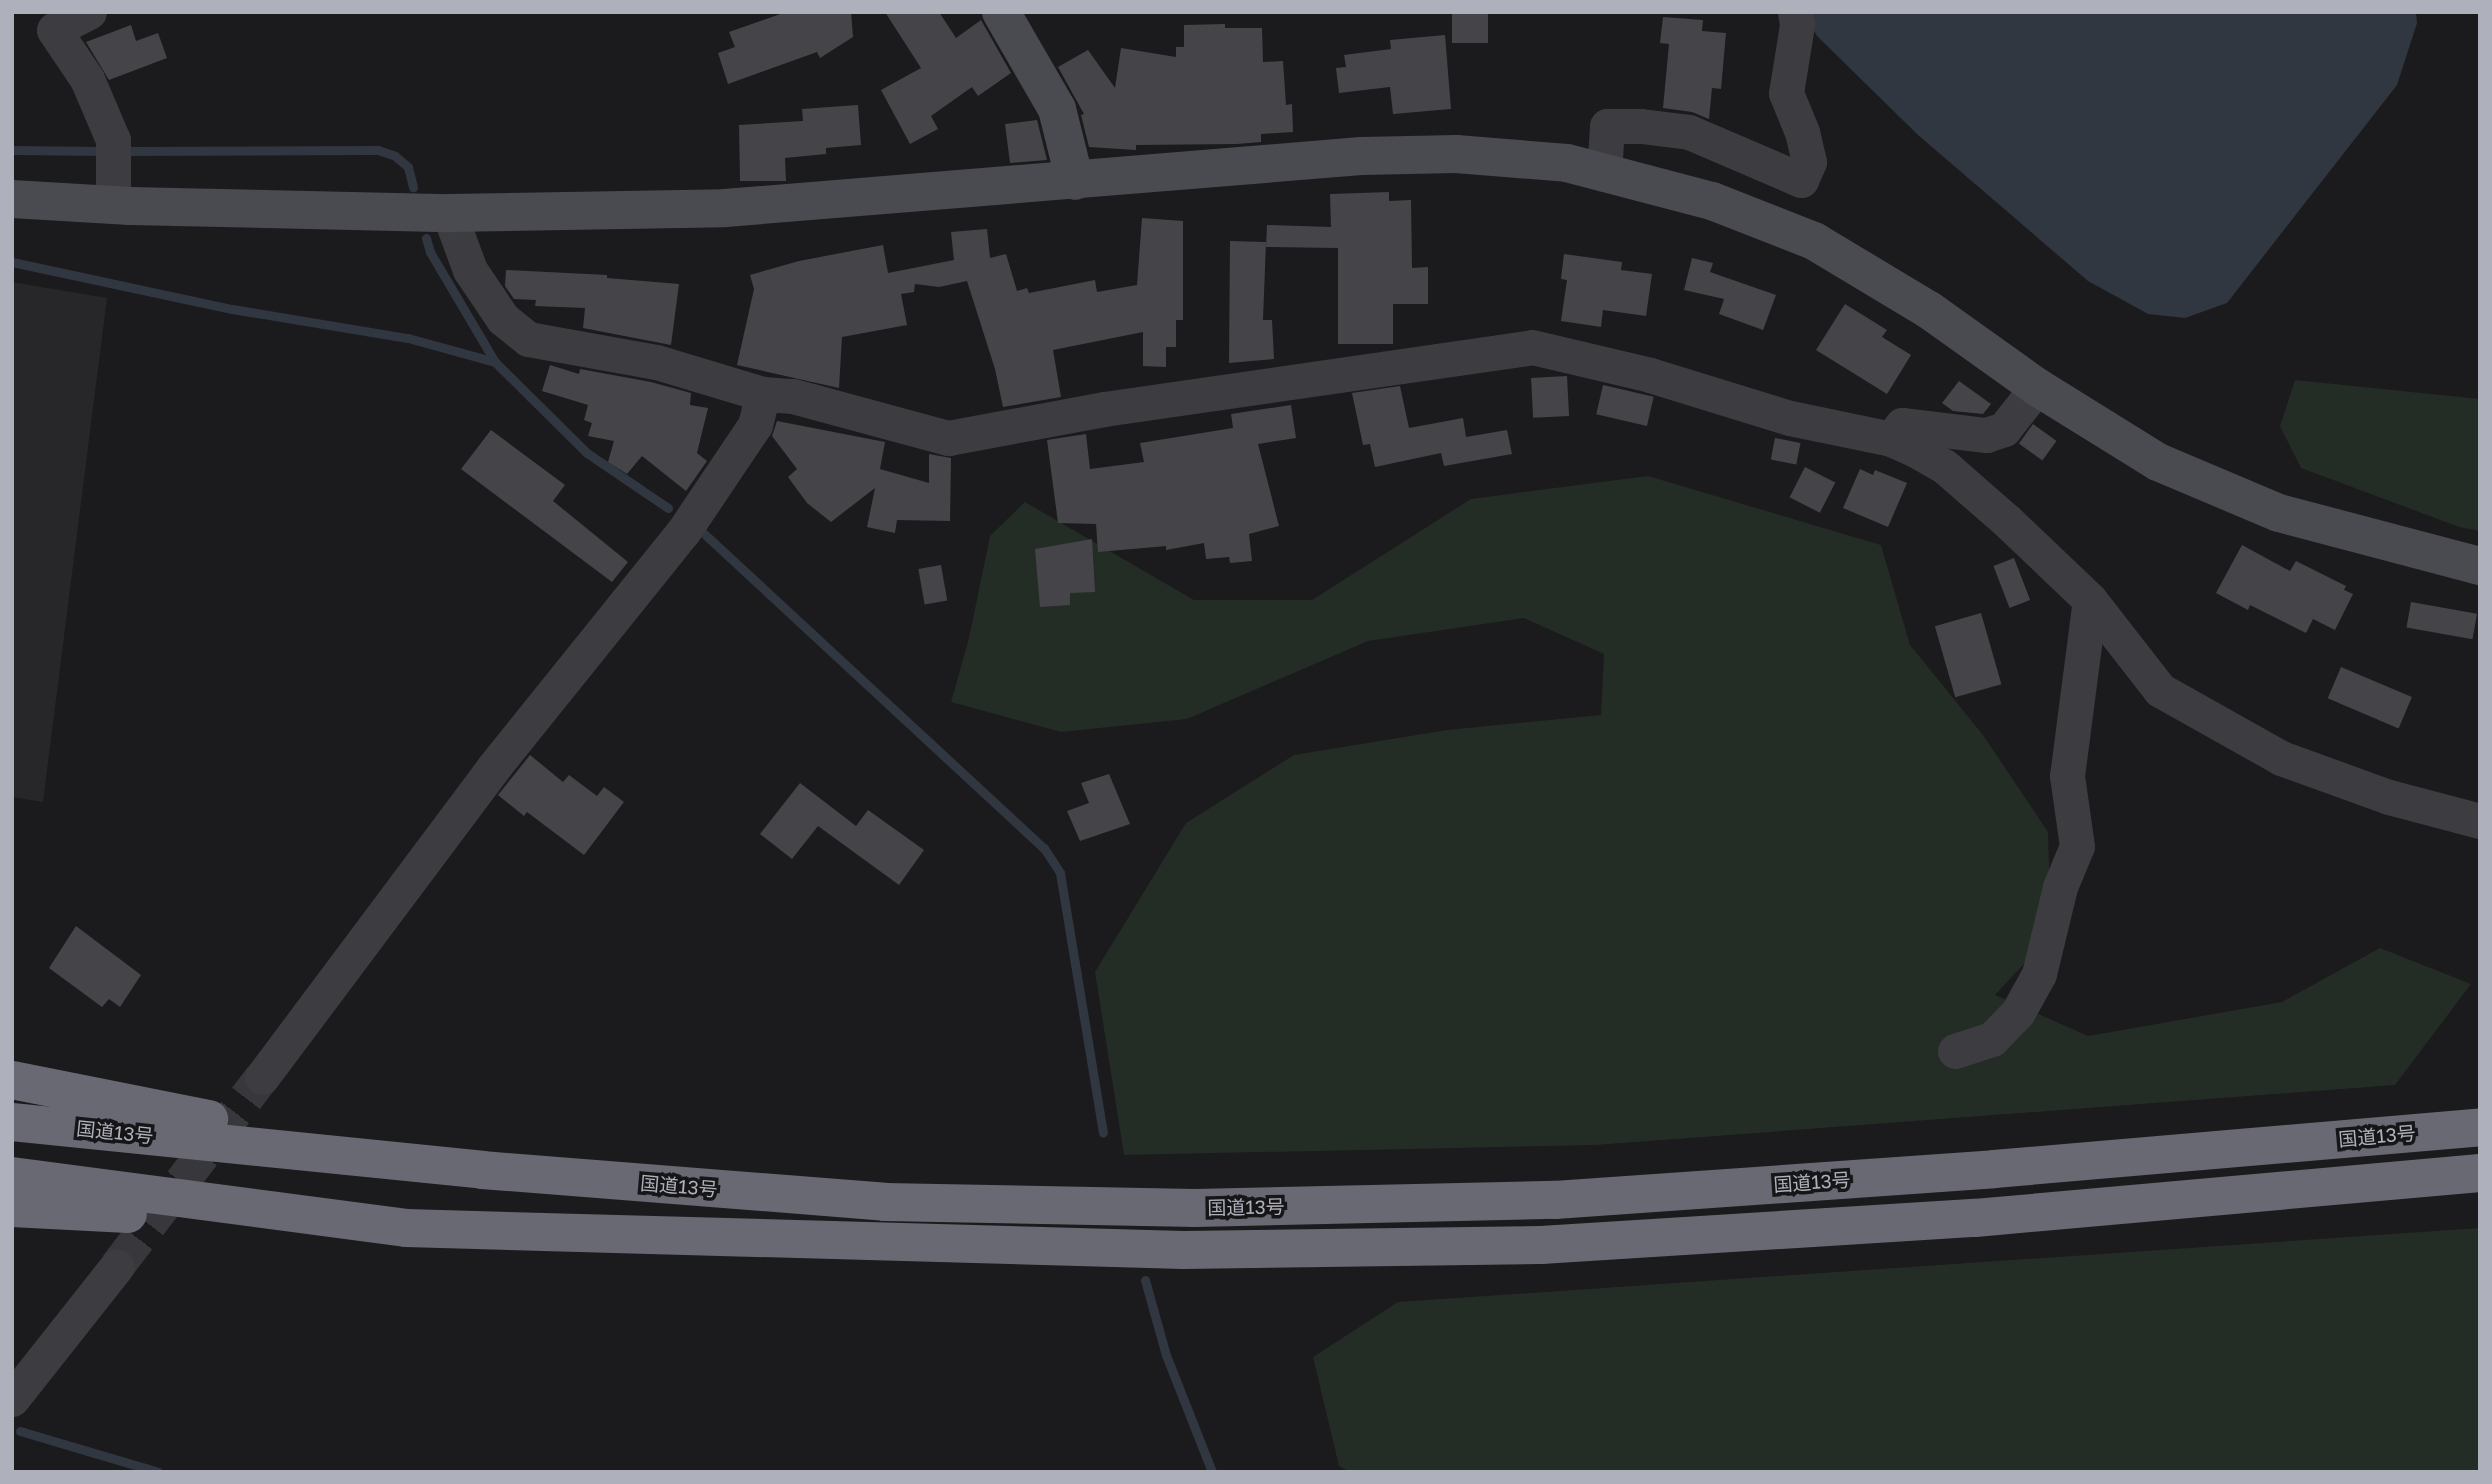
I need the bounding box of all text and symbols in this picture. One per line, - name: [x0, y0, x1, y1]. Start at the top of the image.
- street label: 国道13号: [75, 1117, 155, 1147]
- street label: 国道13号: [2337, 1121, 2417, 1151]
- street label: 国道13号: [1773, 1168, 1851, 1196]
- street label: 国道13号: [639, 1171, 719, 1201]
- street label: 国道13号: [1207, 1195, 1285, 1219]

